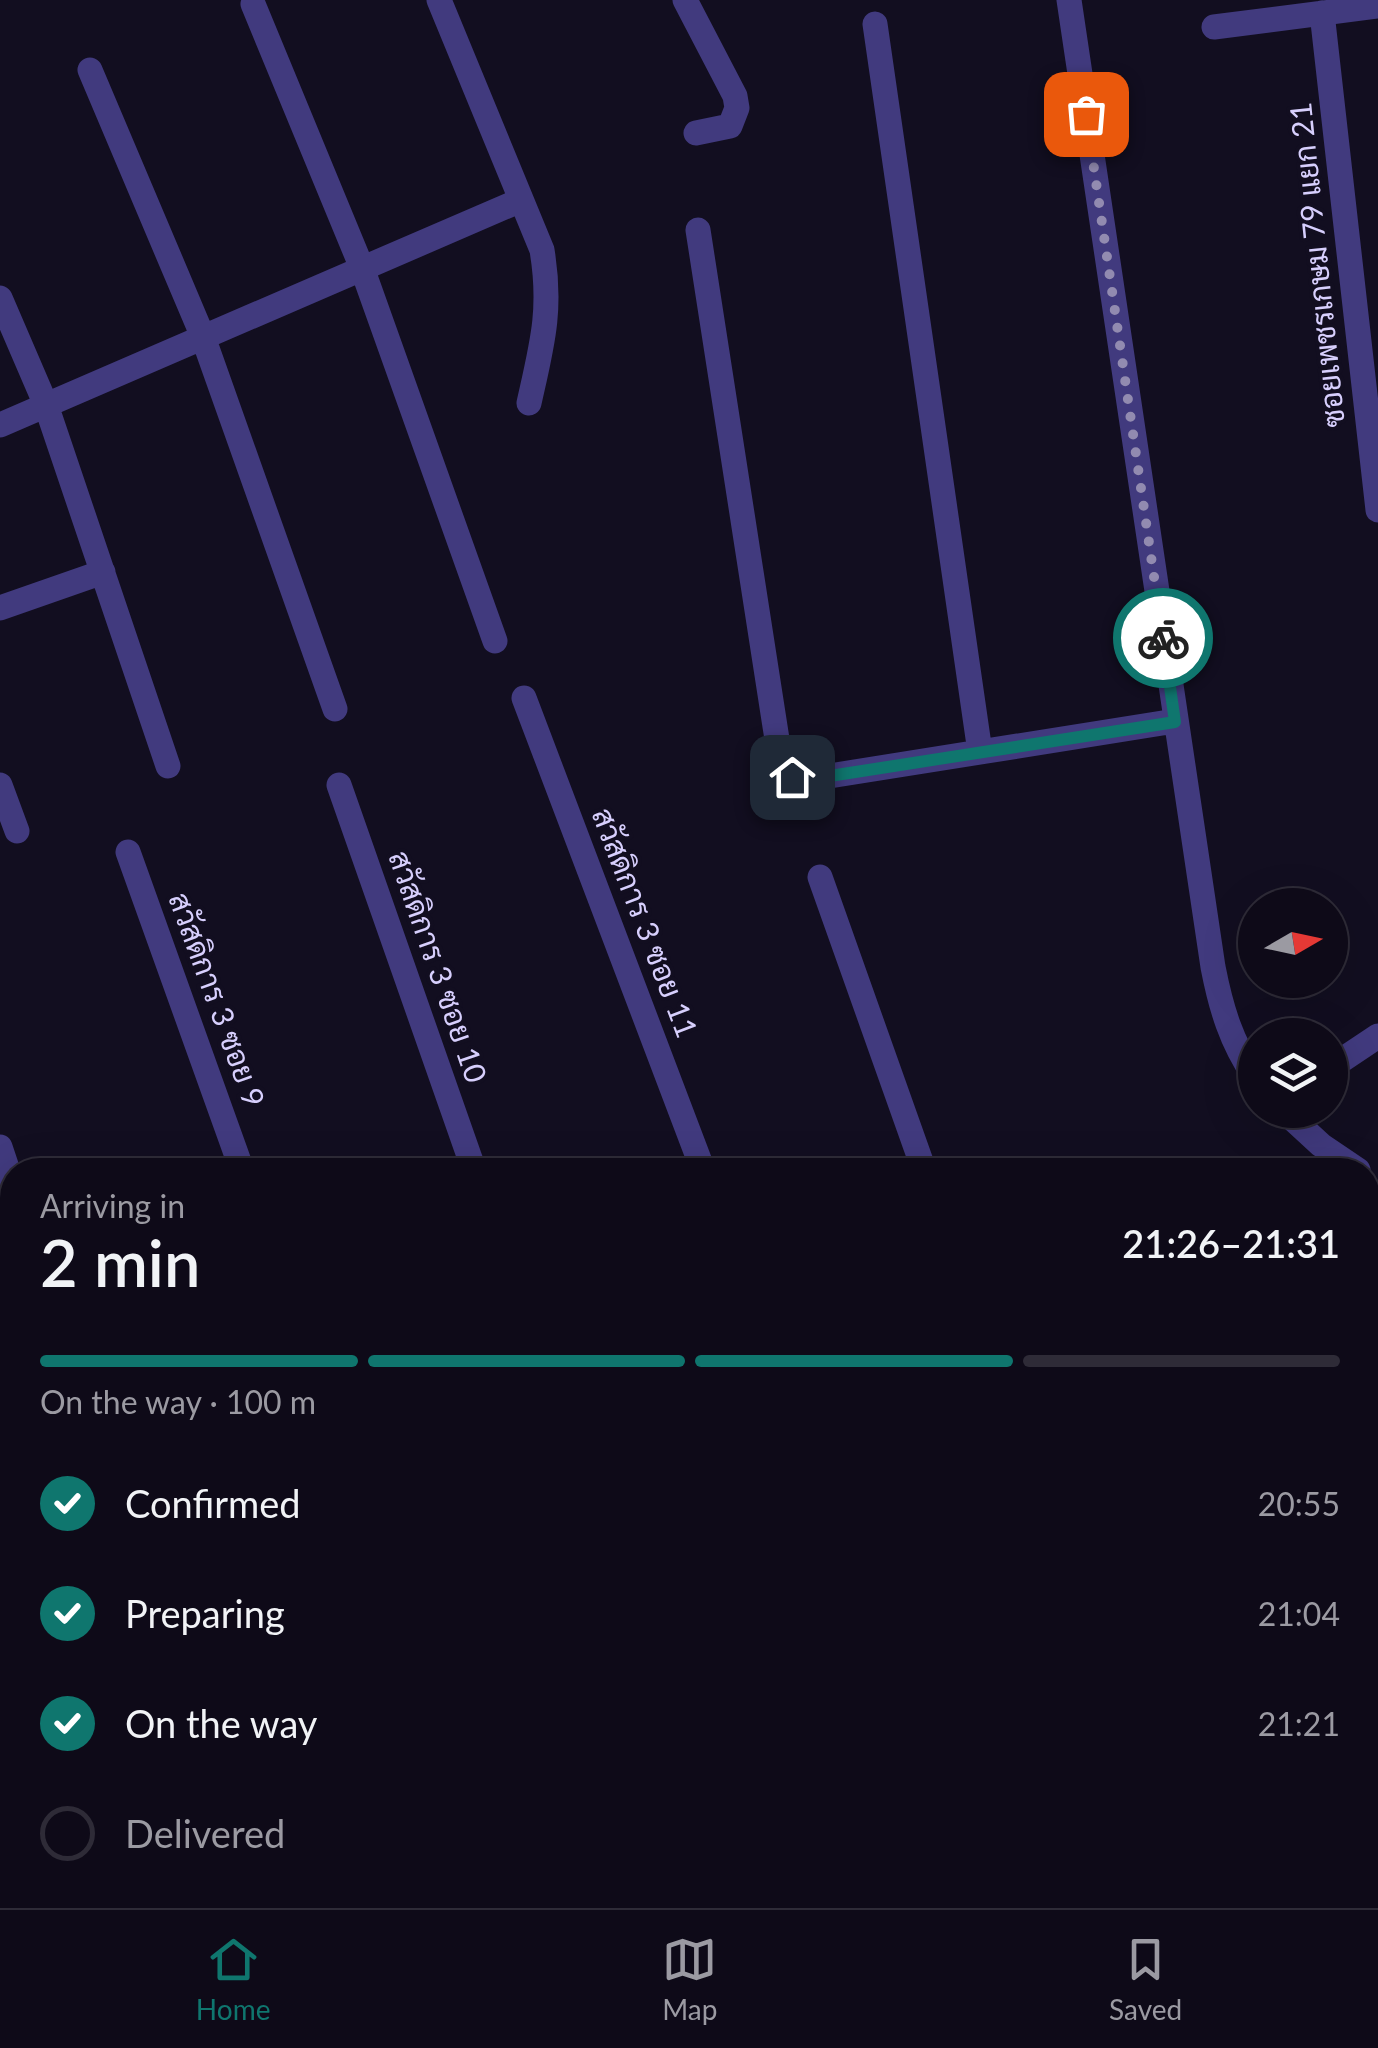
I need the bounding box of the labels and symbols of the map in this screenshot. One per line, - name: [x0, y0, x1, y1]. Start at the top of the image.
- pin: [1044, 72, 1129, 157]
- street label: ซอยเพชรเกษม 79 แยก 21: [1281, 101, 1351, 430]
- courier: [1113, 588, 1213, 688]
- pin: [750, 735, 835, 820]
- street label: สวัสดิการ 3 ซอย 11: [586, 803, 706, 1042]
- street label: สวัสดิการ 3 ซอย 10: [382, 846, 495, 1087]
- street label: สวัสดิการ 3 ซอย 9: [162, 887, 273, 1111]
- north arrow: [1238, 888, 1348, 998]

